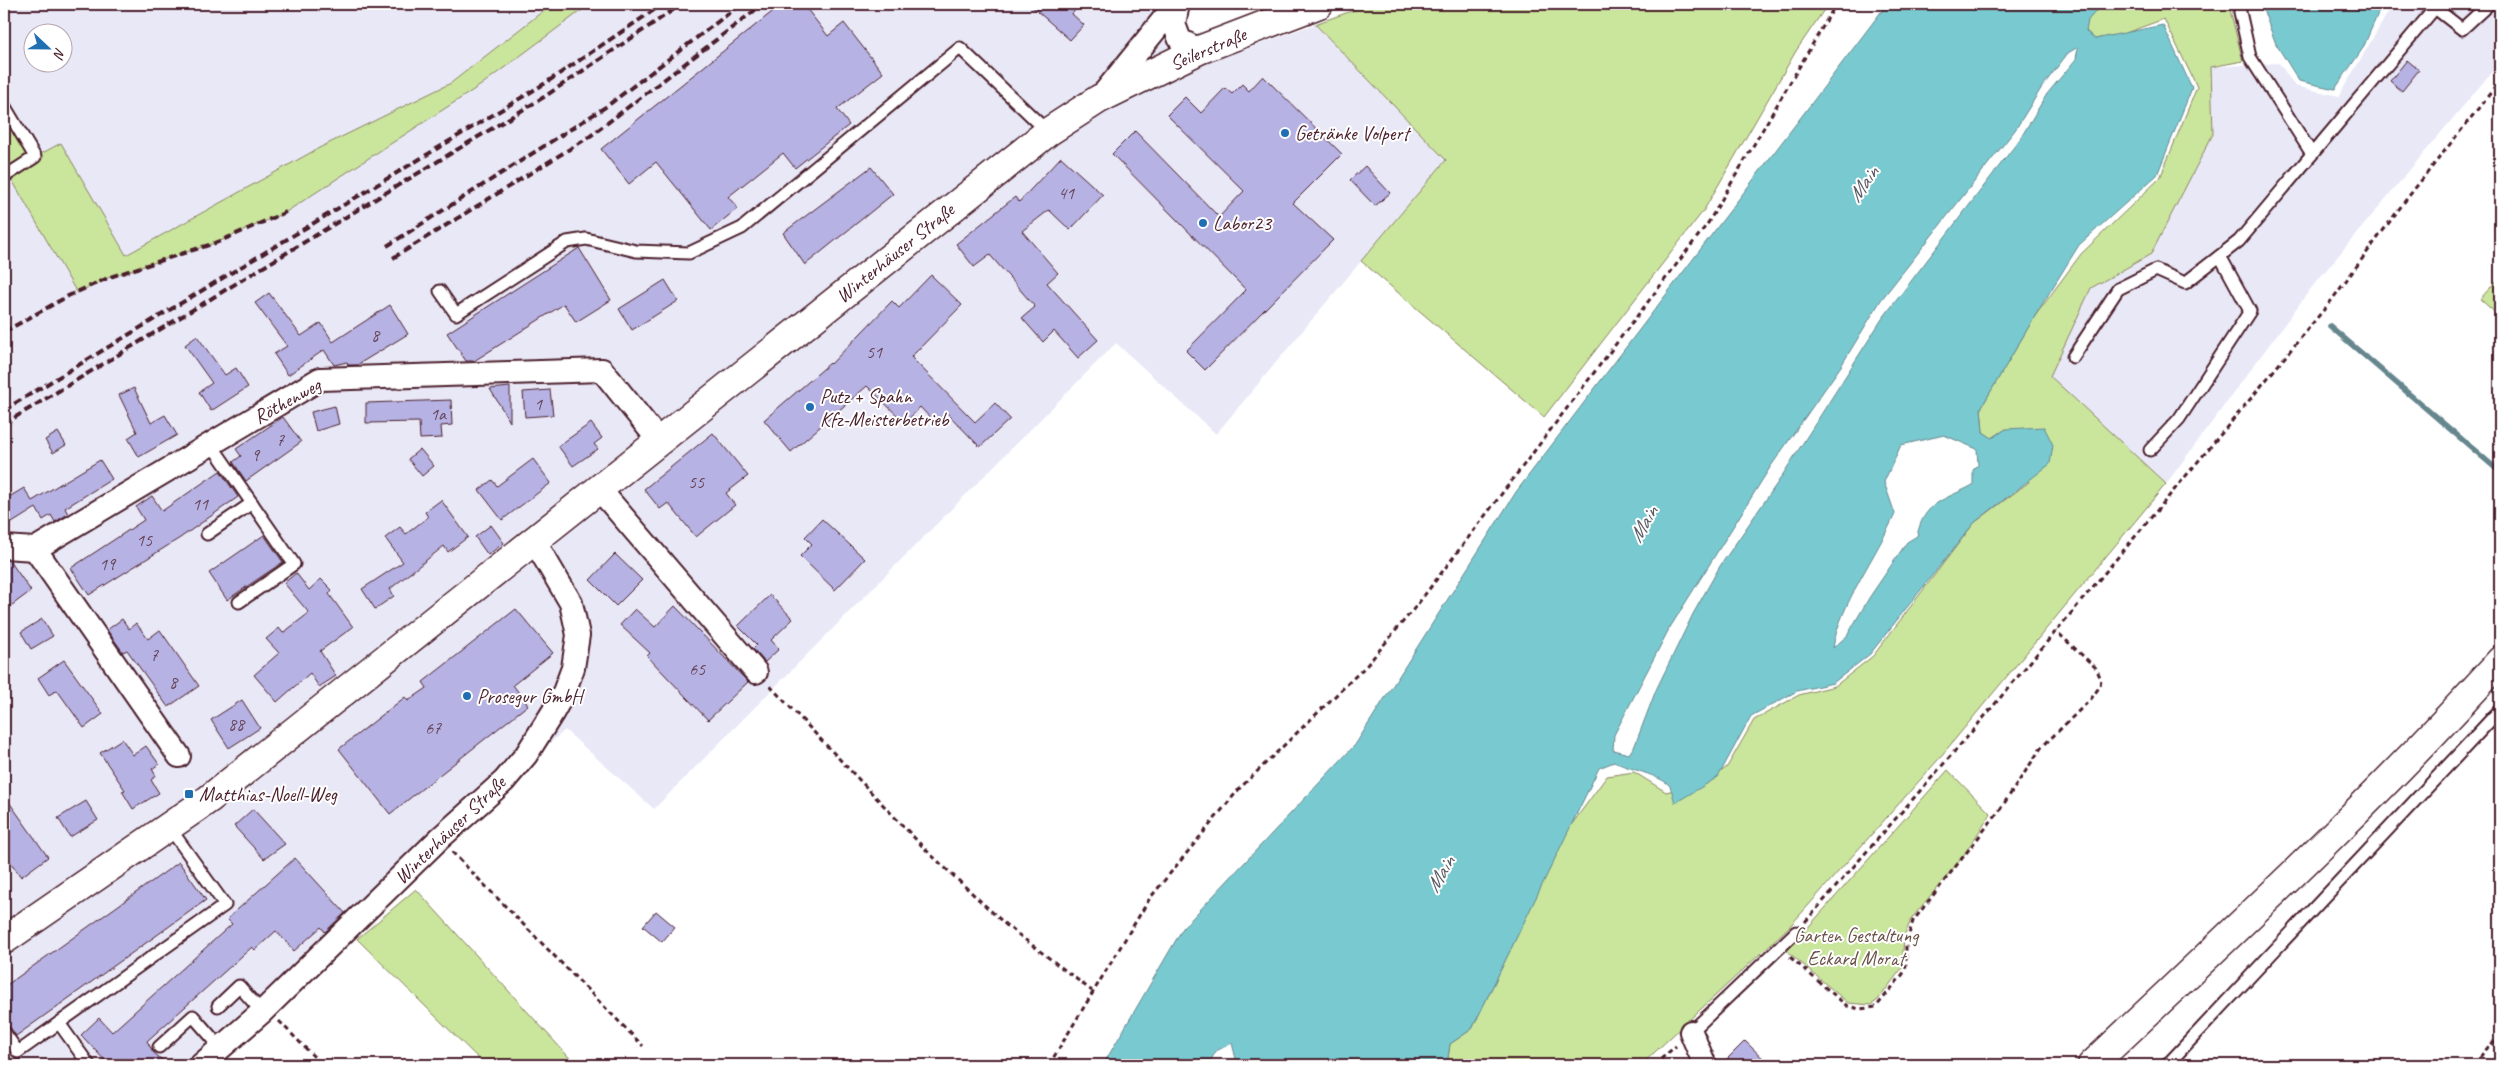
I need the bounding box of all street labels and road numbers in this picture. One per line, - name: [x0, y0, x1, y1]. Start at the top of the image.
- street label: Seilerstraße: [1166, 21, 1251, 76]
- street label: Winterhäuser Straße: [831, 197, 960, 308]
- street label: Röthenweg: [249, 371, 327, 430]
- street label: Winterhäuser Straße: [389, 770, 512, 889]

